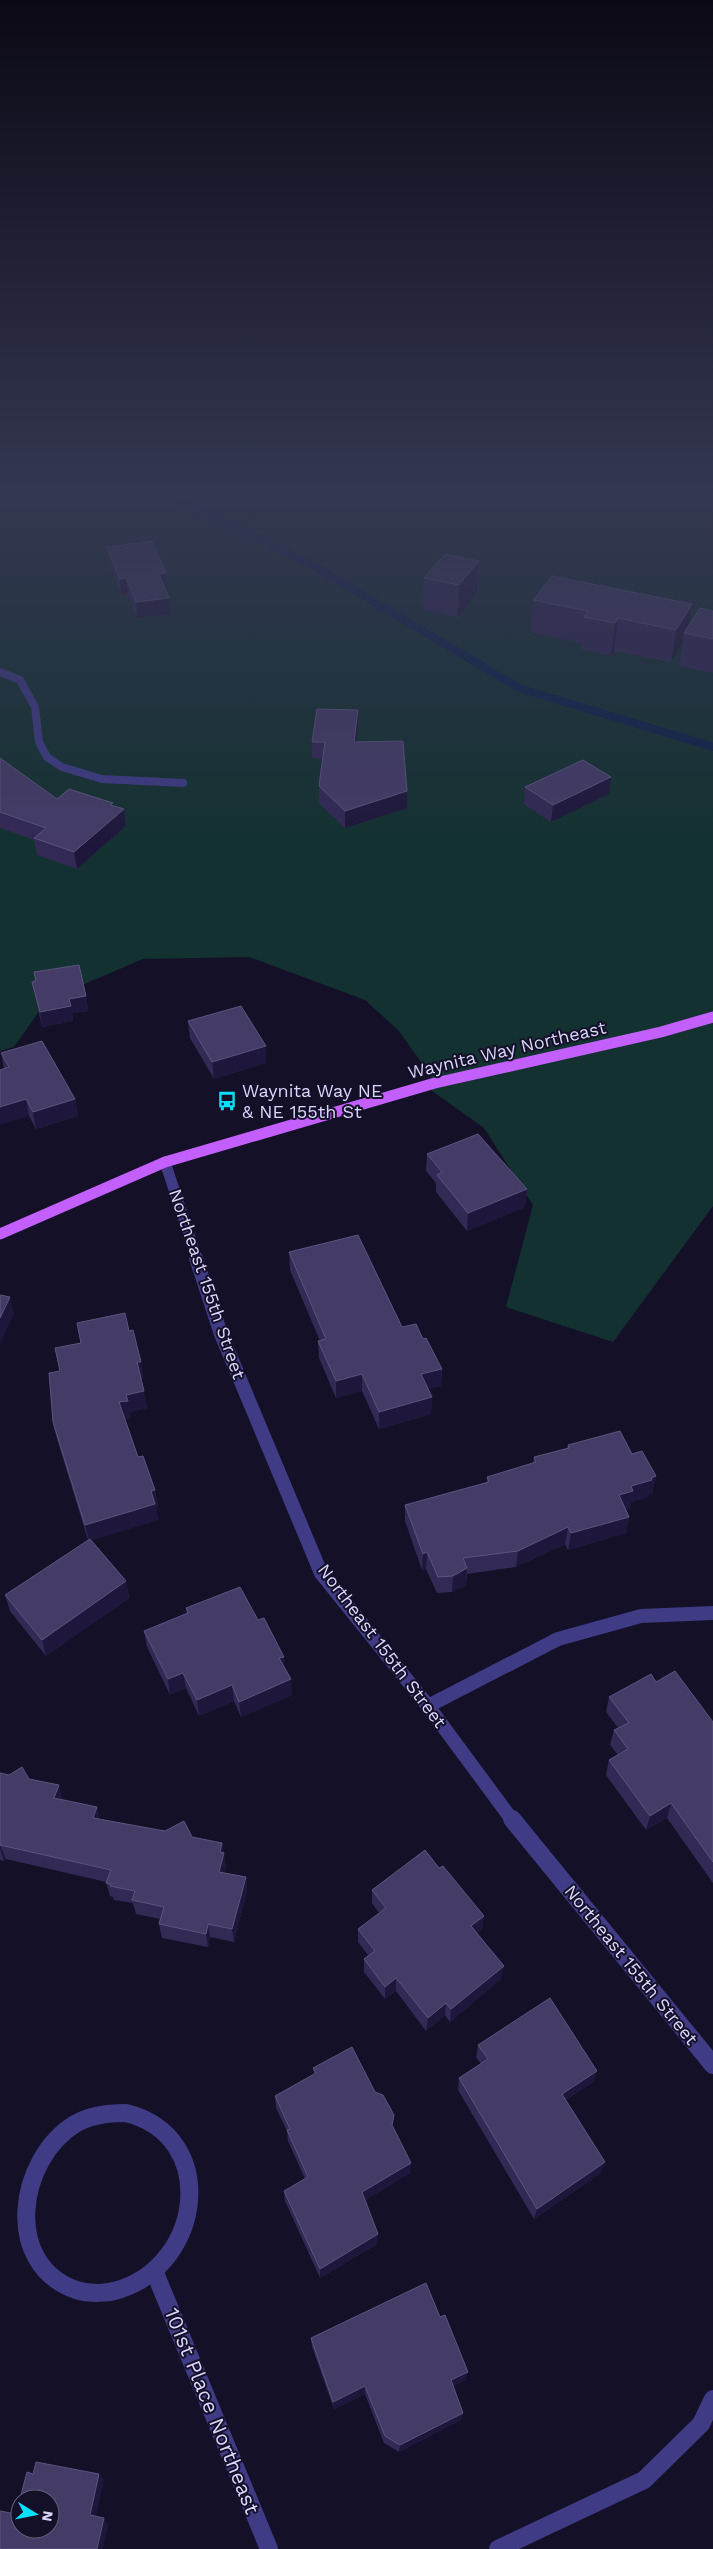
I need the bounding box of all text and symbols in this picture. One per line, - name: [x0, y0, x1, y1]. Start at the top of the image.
- street label: Waynita Way Northeast: [406, 1016, 608, 1083]
- place label: Waynita Way NE & NE 155th St: [242, 1080, 382, 1122]
- bus stop icon: Waynita Way NE & NE 155th St: [216, 1090, 238, 1112]
- street label: Northeast 155th Street: [165, 1186, 250, 1382]
- street label: Northeast 155th Street: [314, 1560, 451, 1732]
- street label: Northeast 155th Street: [560, 1880, 703, 2049]
- street label: 101st Place Northeast: [160, 2304, 265, 2518]
- north arrow: [10, 2489, 60, 2539]
- text: N: [39, 2510, 57, 2523]

